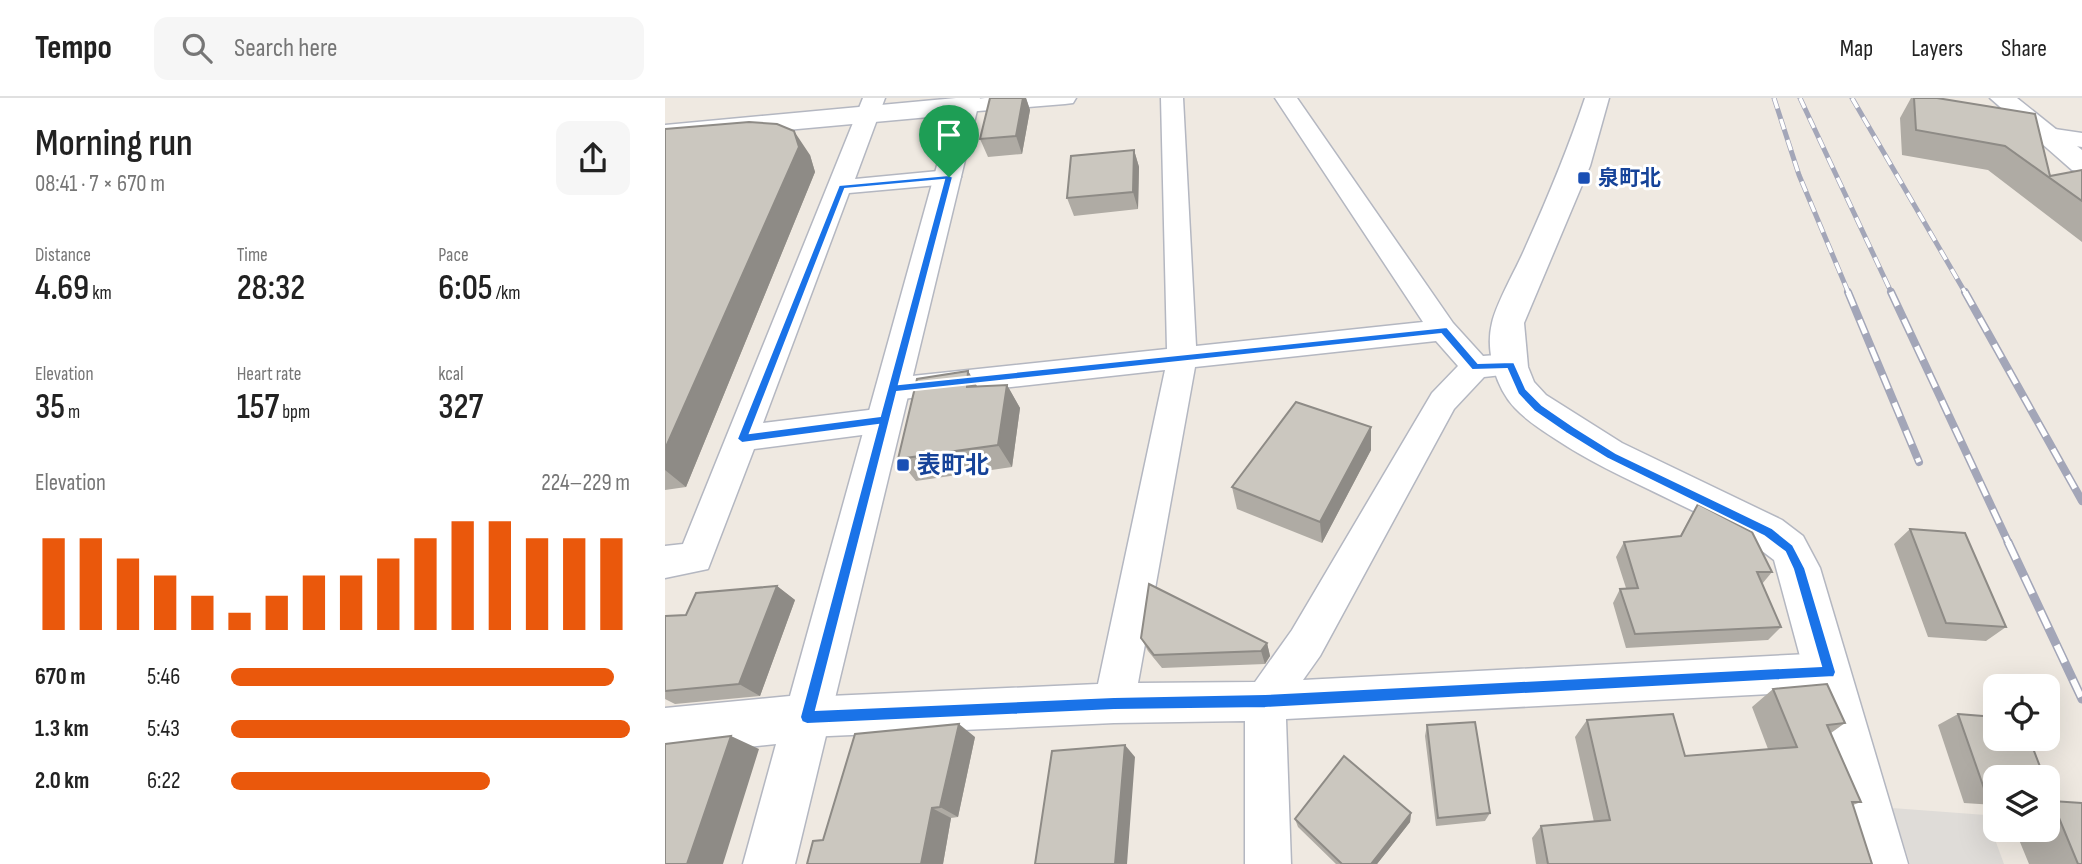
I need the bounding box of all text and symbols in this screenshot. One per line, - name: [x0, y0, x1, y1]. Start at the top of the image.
- search box: [154, 17, 644, 80]
- text: Tempo: [35, 28, 112, 68]
- icon: search: [178, 29, 216, 67]
- text: Search here: [234, 33, 337, 64]
- text: Map: [1840, 34, 1873, 63]
- text: Layers: [1911, 34, 1963, 63]
- text: Share: [2001, 34, 2047, 63]
- pin: [919, 105, 979, 177]
- icon: arrive: [930, 116, 968, 154]
- text: Morning run: [35, 121, 193, 166]
- button: share: [556, 121, 630, 195]
- place label: 泉町北: [1598, 166, 1661, 191]
- text: 08:41 · 7 × 670 m: [35, 170, 165, 198]
- marker: 泉町北: [1576, 170, 1592, 186]
- text: Distance: [35, 244, 91, 267]
- text: Time: [237, 244, 268, 267]
- text: Pace: [438, 244, 469, 267]
- text: 4.69: [35, 267, 89, 310]
- text: 28:32: [237, 267, 305, 310]
- text: 6:05: [438, 267, 493, 310]
- text: km: [89, 282, 112, 305]
- text: /km: [493, 282, 520, 305]
- text: Elevation: [35, 363, 94, 386]
- text: Heart rate: [237, 363, 302, 386]
- text: kcal: [438, 363, 463, 386]
- text: 35: [35, 386, 65, 429]
- text: 157: [237, 386, 279, 429]
- text: 327: [438, 386, 483, 429]
- text: m: [65, 401, 80, 424]
- text: bpm: [279, 401, 310, 424]
- place label: 表町北: [917, 451, 989, 480]
- marker: 表町北: [895, 457, 911, 473]
- text: Elevation: [35, 469, 106, 497]
- text: 224–229 m: [541, 469, 630, 497]
- text: 670 m: [35, 663, 86, 691]
- text: 5:46: [147, 663, 180, 691]
- map controls: [1983, 674, 2060, 842]
- button: locate: [1983, 674, 2060, 751]
- text: 1.3 km: [35, 715, 89, 743]
- text: 5:43: [147, 715, 180, 743]
- button: layers: [1983, 765, 2060, 842]
- text: 2.0 km: [35, 767, 89, 795]
- text: 6:22: [147, 767, 180, 795]

